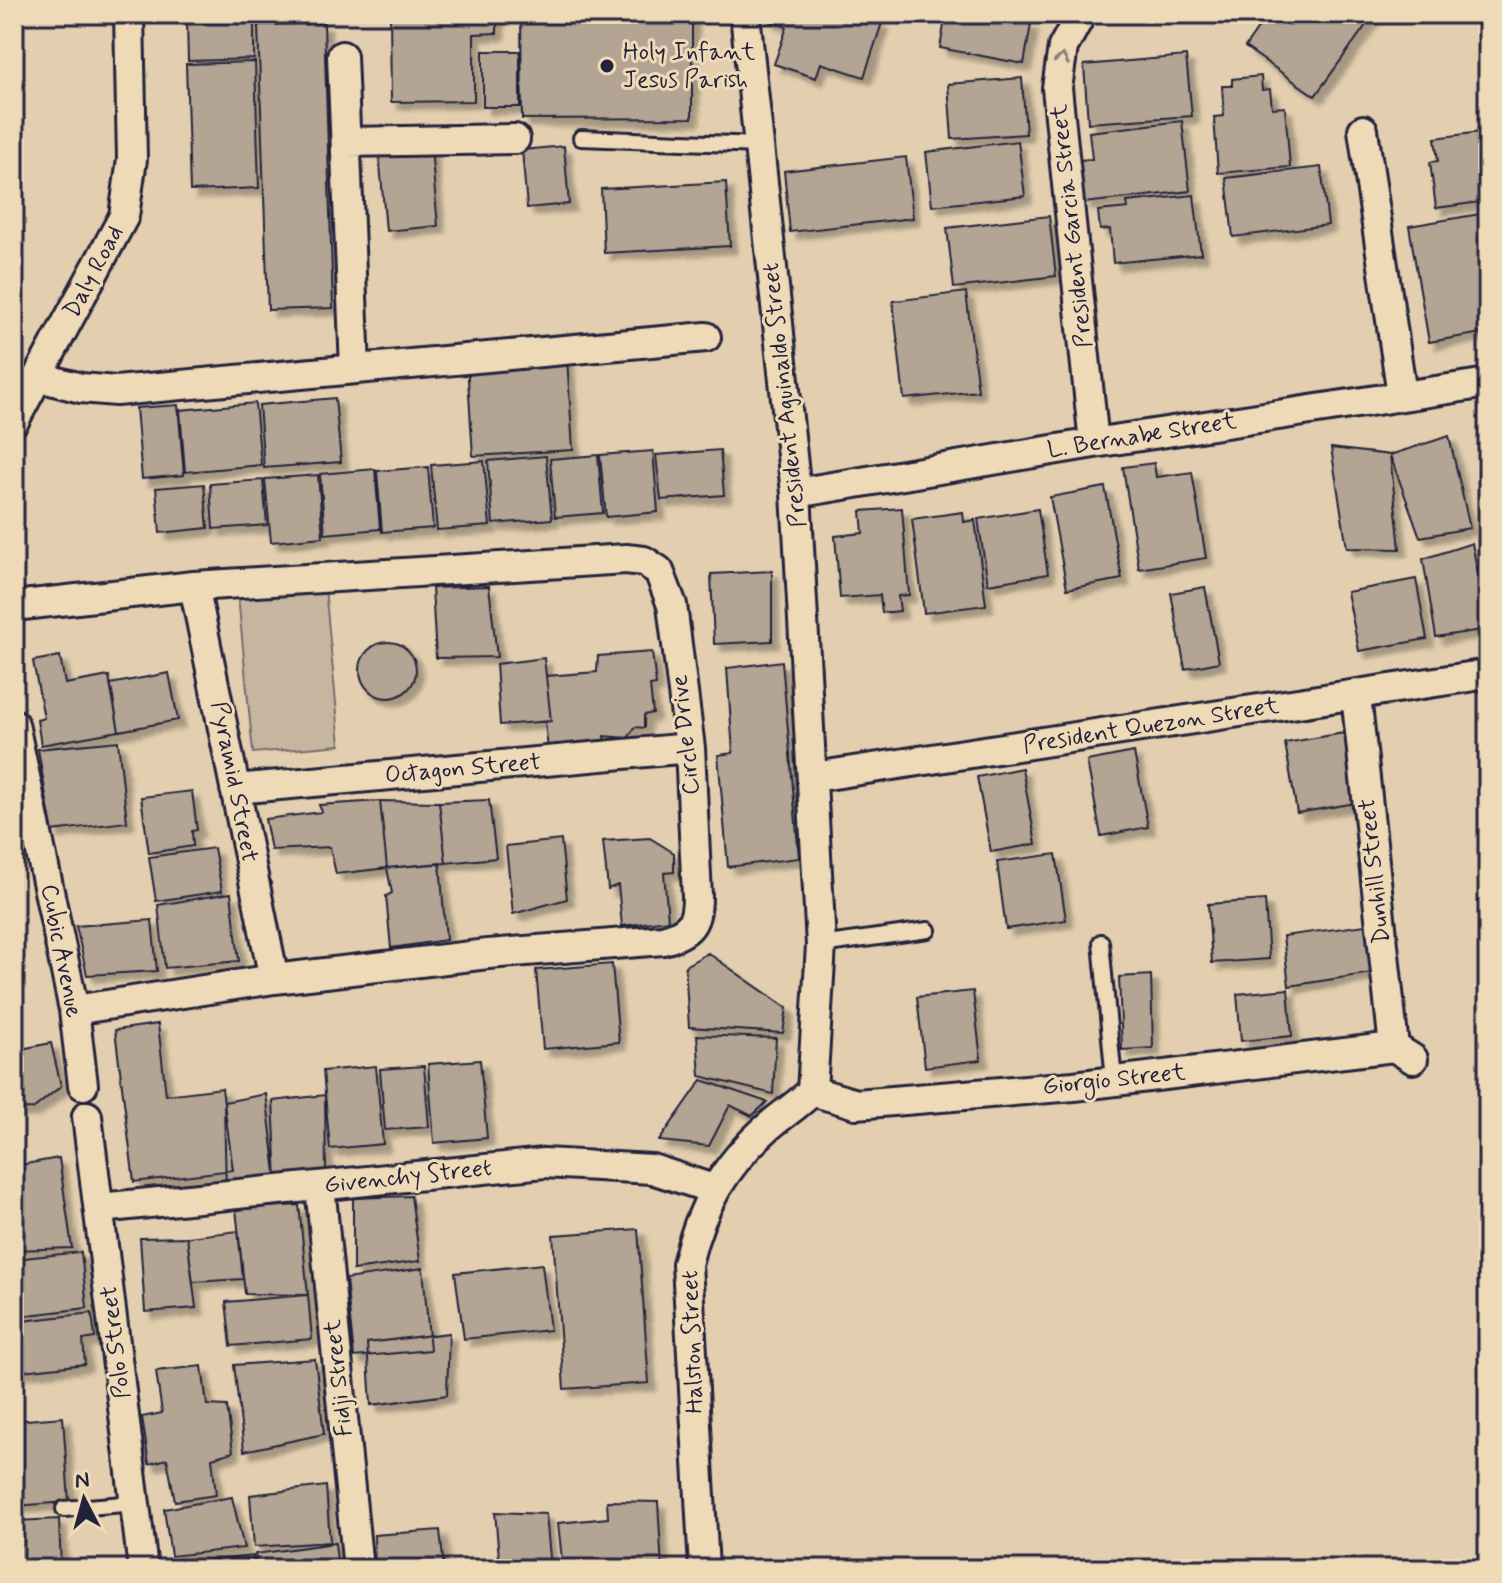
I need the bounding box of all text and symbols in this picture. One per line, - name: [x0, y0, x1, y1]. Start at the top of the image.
- place label: Holy Infant Jesus Parish: [623, 37, 755, 96]
- one-way arrow: [1052, 52, 1069, 66]
- marker: Holy Infant Jesus Parish: [598, 57, 616, 75]
- street label: President Garcia Street: [1044, 103, 1100, 349]
- street label: Daly Road: [57, 220, 131, 324]
- street label: President Aguinaldo Street: [756, 261, 814, 529]
- street label: L. Bernabe Street: [1045, 406, 1239, 466]
- street label: Circle Drive: [664, 673, 708, 797]
- street label: President Quezon Street: [1021, 690, 1281, 762]
- street label: Pyramid Street: [203, 699, 265, 865]
- street label: Octagon Street: [384, 747, 542, 791]
- street label: Dunhill Street: [1352, 797, 1398, 945]
- street label: Cubic Avenue: [33, 882, 89, 1020]
- street label: Giorgio Street: [1041, 1057, 1187, 1105]
- street label: Givenchy Street: [323, 1153, 493, 1201]
- street label: Halston Street: [675, 1270, 711, 1414]
- street label: Polo Street: [94, 1284, 138, 1400]
- street label: Fidji Street: [317, 1318, 361, 1438]
- north arrow: [44, 1459, 124, 1539]
- text: N: [73, 1466, 91, 1496]

